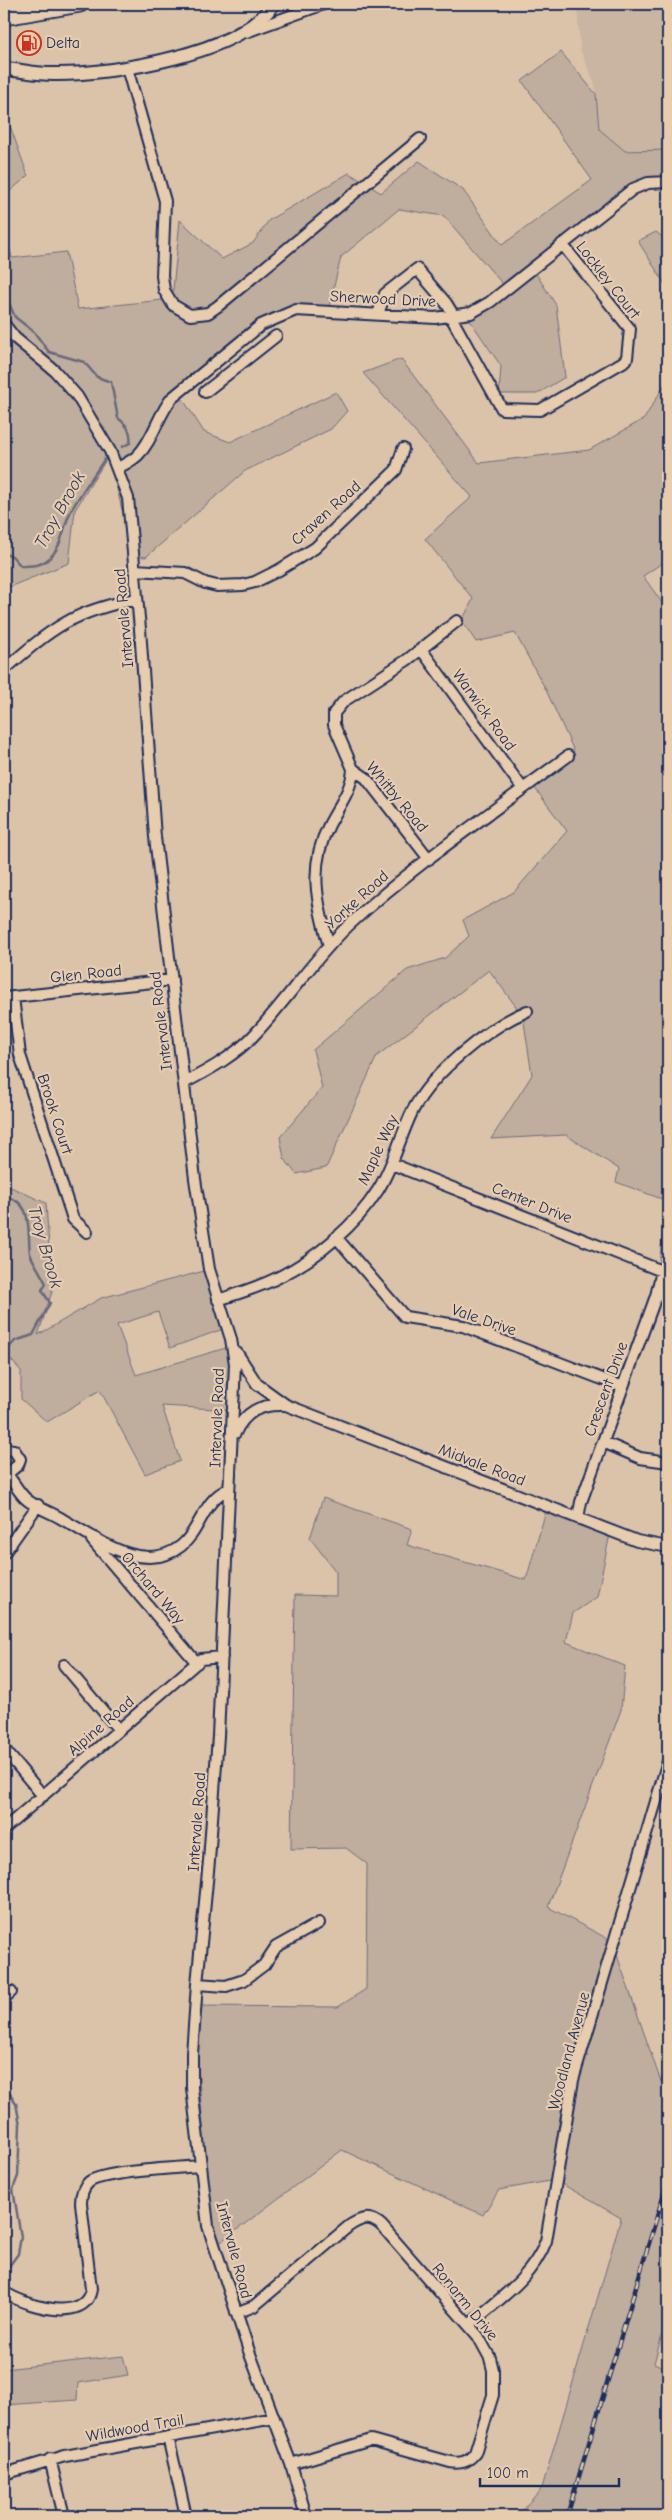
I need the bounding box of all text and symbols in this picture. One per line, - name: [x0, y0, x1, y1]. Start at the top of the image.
- fuel station icon: Delta: [16, 30, 42, 56]
- place label: Delta: [46, 34, 80, 52]
- street label: Lockley Court: [572, 238, 644, 323]
- street label: Sherwood Drive: [329, 287, 437, 311]
- water label: Troy Brook: [30, 468, 90, 552]
- street label: Craven Road: [288, 477, 364, 549]
- street label: Intervale Road: [111, 568, 137, 668]
- street label: Warwick Road: [449, 666, 519, 754]
- street label: Whitby Road: [362, 758, 432, 836]
- street label: Yorke Road: [322, 867, 392, 933]
- street label: Glen Road: [49, 961, 123, 987]
- street label: Intervale Road: [146, 970, 176, 1072]
- street label: Brook Court: [34, 1072, 77, 1157]
- street label: Maple Way: [354, 1111, 402, 1188]
- street label: Center Drive: [489, 1179, 575, 1227]
- water label: Troy Brook: [23, 1203, 67, 1291]
- street label: Vale Drive: [449, 1301, 519, 1339]
- street label: Crescent Drive: [581, 1339, 631, 1439]
- street label: Intervale Road: [206, 1368, 228, 1468]
- street label: Midvale Road: [436, 1440, 528, 1490]
- street label: Orchard Way: [118, 1548, 189, 1628]
- street label: Alpine Road: [64, 1692, 138, 1760]
- street label: Intervale Road: [185, 1772, 209, 1872]
- street label: Woodland Avenue: [545, 1990, 593, 2112]
- street label: Intervale Road: [212, 2200, 256, 2300]
- street label: Ronarm Drive: [428, 2260, 502, 2344]
- street label: Wildwood Trail: [85, 2411, 185, 2445]
- scale bar: [480, 2455, 618, 2487]
- text: 100 m: [487, 2464, 529, 2482]

